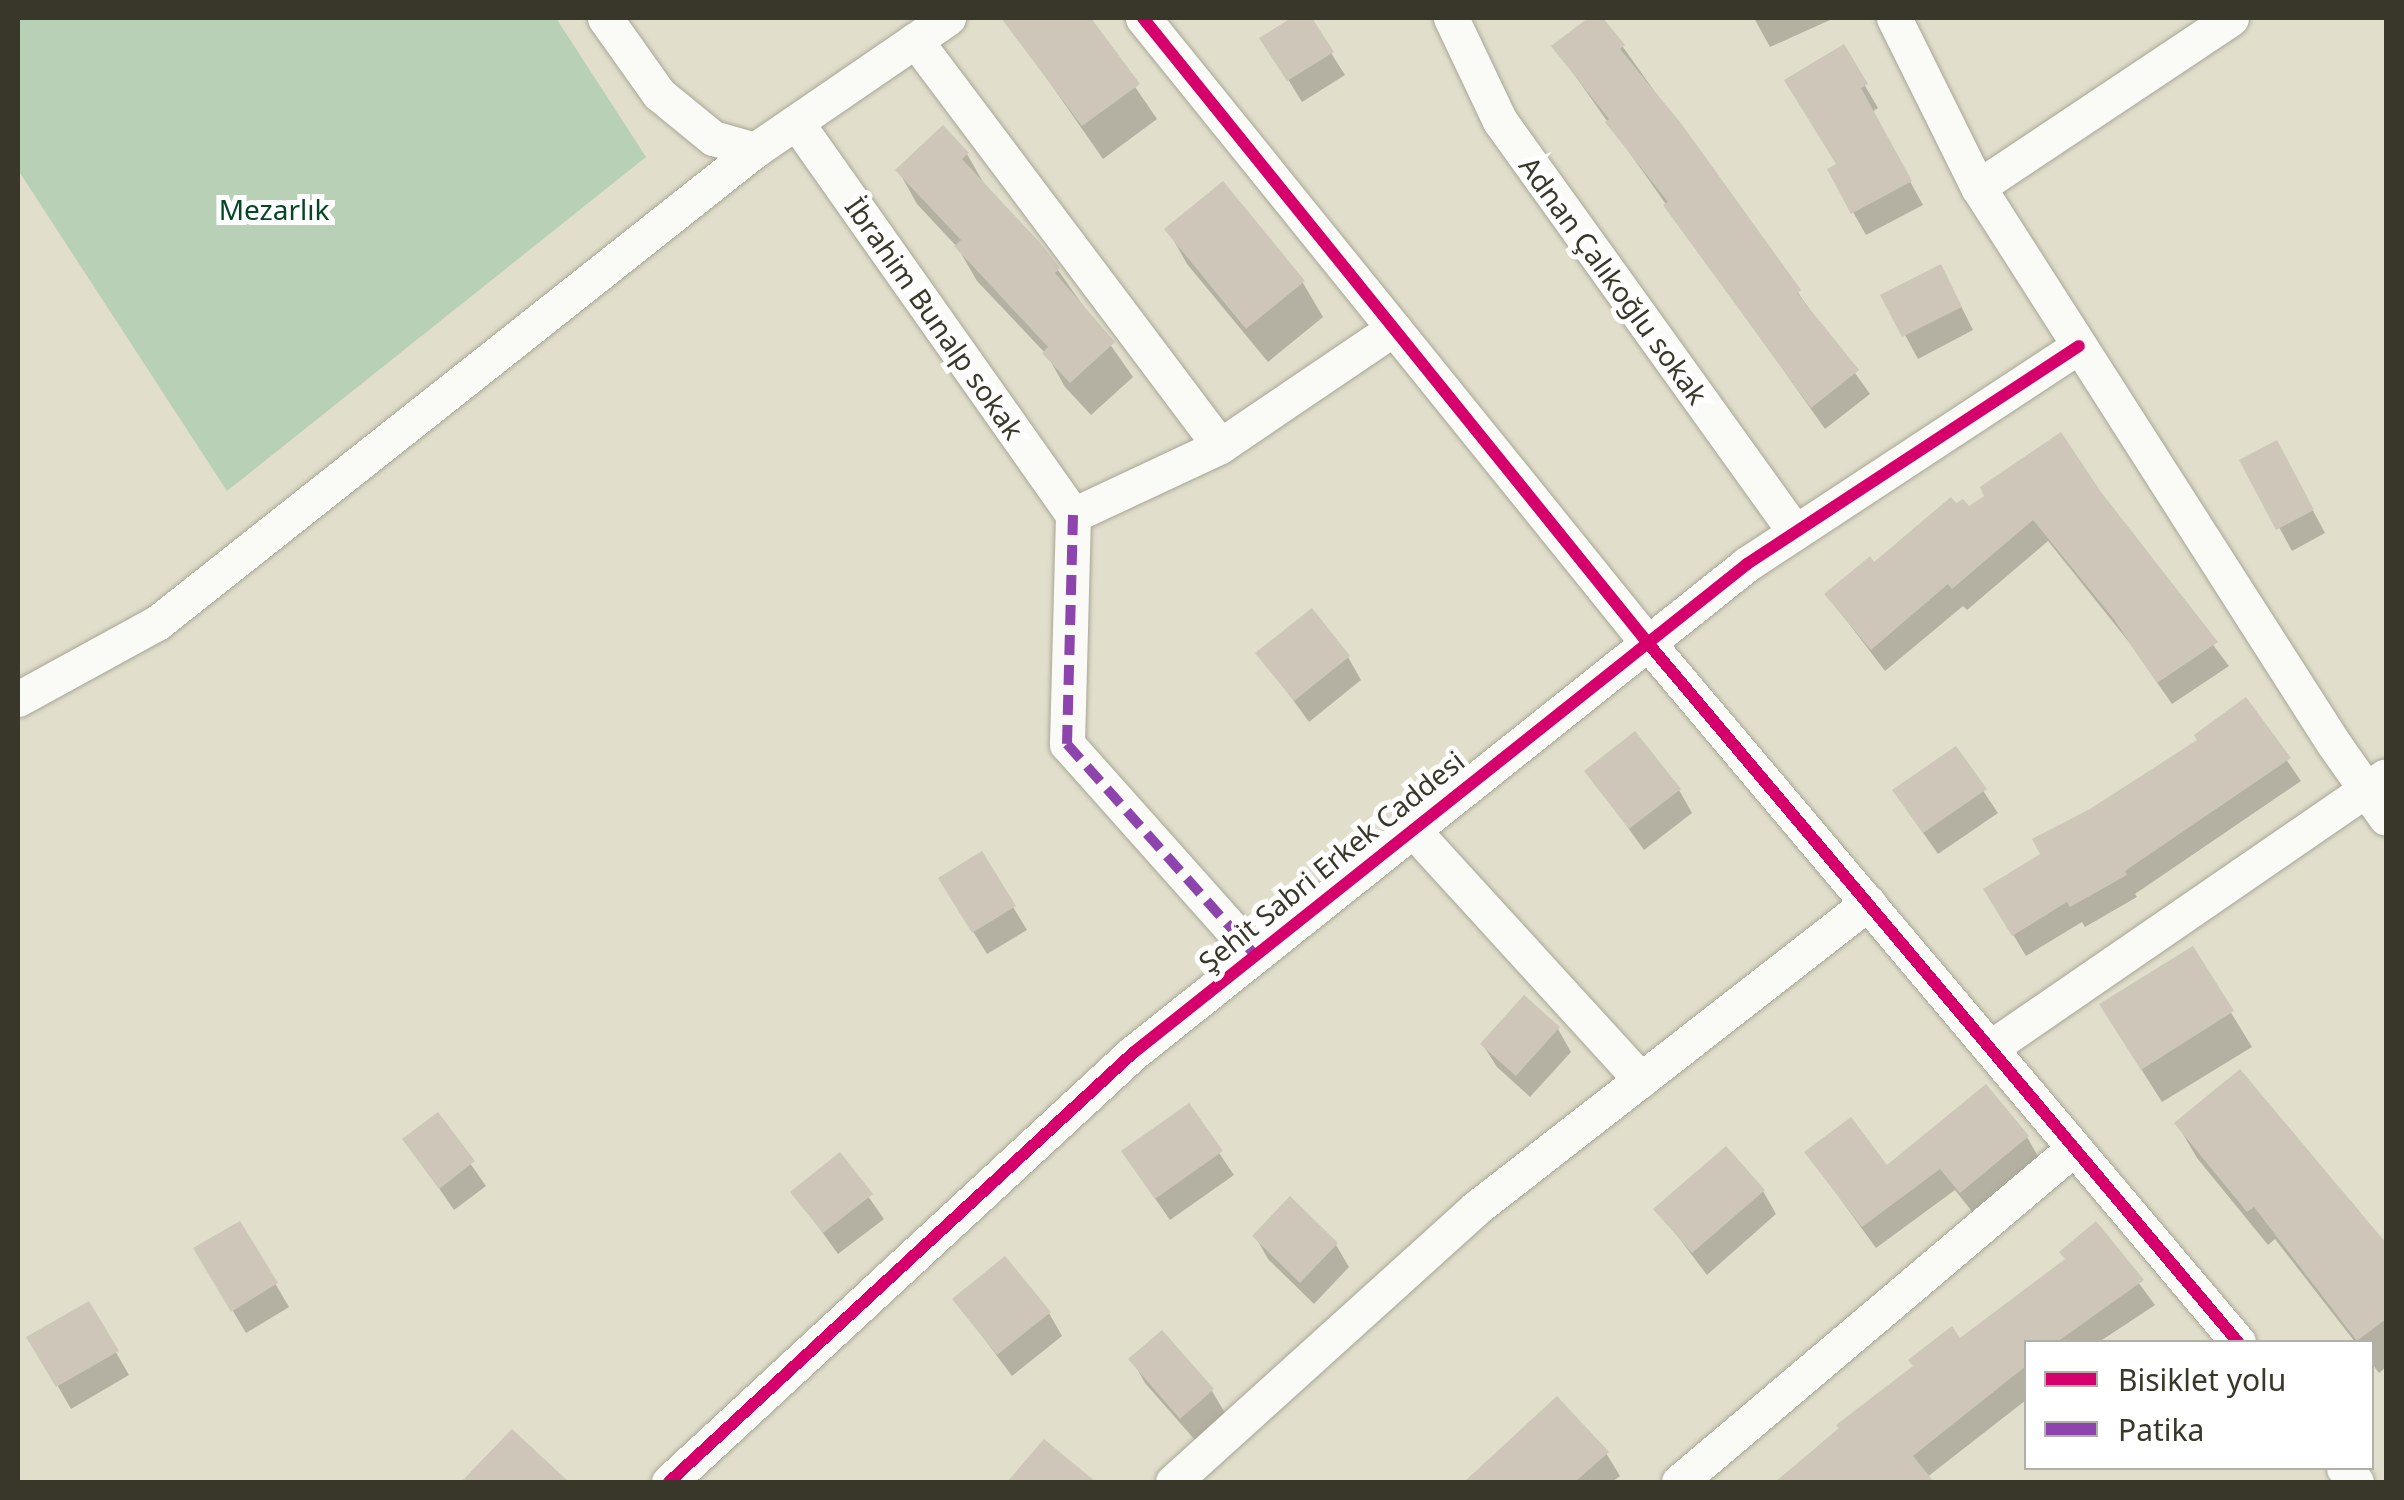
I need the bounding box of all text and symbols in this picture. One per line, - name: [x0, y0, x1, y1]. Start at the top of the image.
- street label: Adnan Çalıkoğlu sokak: [1513, 150, 1715, 410]
- street label: İbrahim Bunalp sokak: [839, 191, 1031, 445]
- park label: Mezarlık: [219, 192, 329, 226]
- street label: Şehit Sabri Erkek Caddesi: [1191, 744, 1471, 978]
- legend: [2024, 1340, 2374, 1470]
- text: Bisiklet yolu: [2118, 1359, 2286, 1400]
- text: Patika: [2118, 1409, 2204, 1450]

